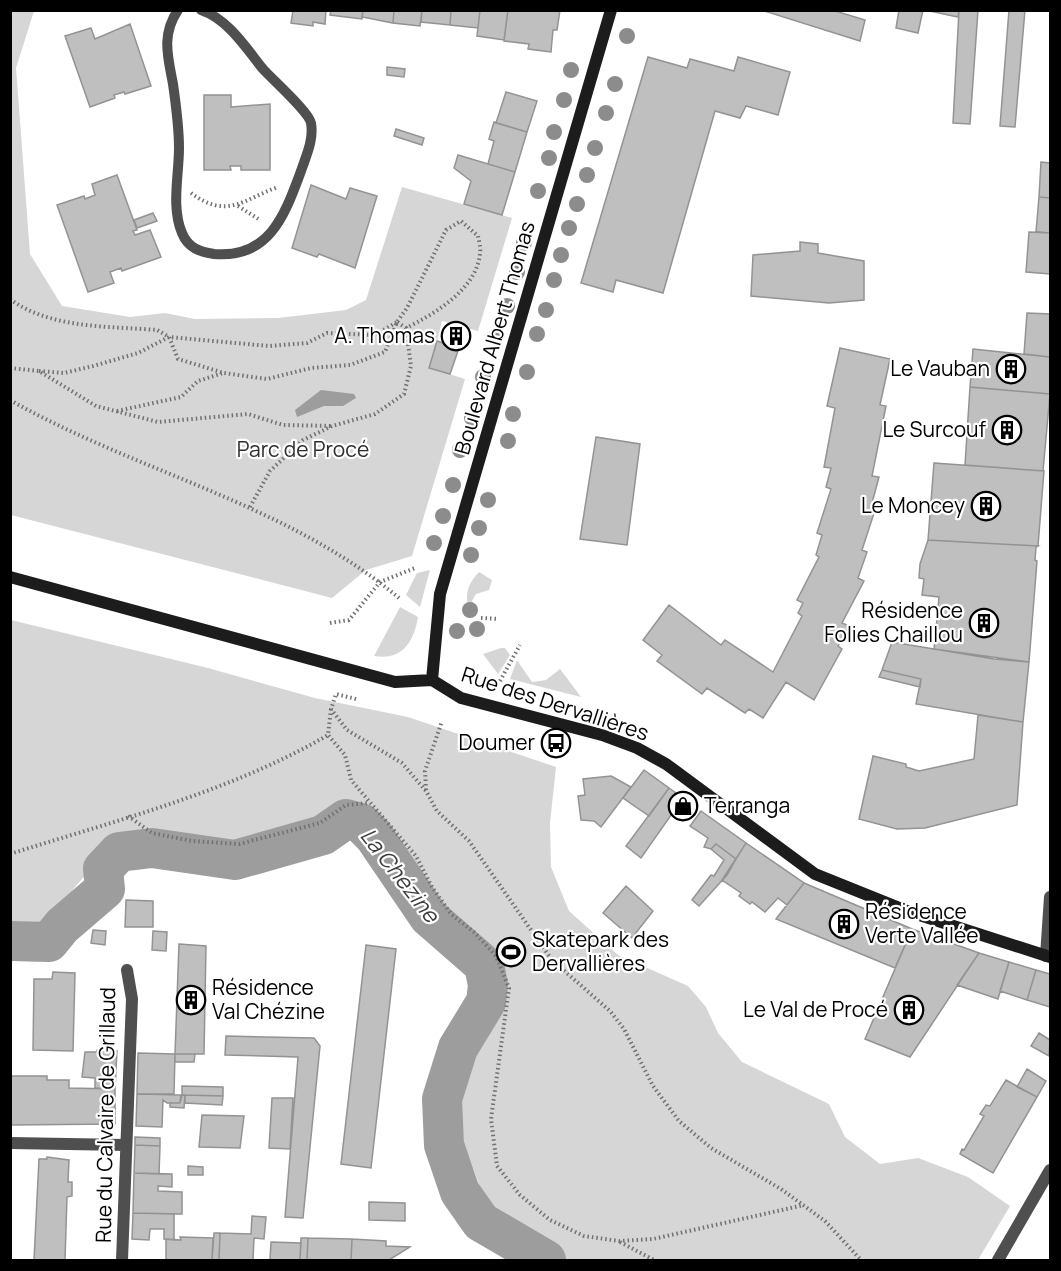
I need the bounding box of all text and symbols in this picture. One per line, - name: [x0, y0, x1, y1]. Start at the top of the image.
- street label: Boulevard Albert Thomas: [447, 218, 541, 458]
- building icon: A. Thomas: [440, 320, 472, 352]
- place label: A. Thomas: [334, 321, 435, 349]
- building icon: Le Vauban: [995, 353, 1027, 385]
- place label: Le Vauban: [890, 354, 990, 382]
- building icon: Le Surcouf: [991, 414, 1023, 446]
- place label: Le Surcouf: [882, 415, 987, 443]
- park label: Parc de Procé: [237, 435, 369, 463]
- building icon: Le Moncey: [970, 490, 1002, 522]
- place label: Le Moncey: [861, 491, 965, 519]
- place label: Résidence Folies Chaillou: [824, 596, 963, 648]
- building icon: Résidence Folies Chaillou: [968, 607, 1000, 639]
- street label: Rue des Dervallières: [458, 660, 653, 747]
- bus stop icon: Doumer: [540, 727, 572, 759]
- place label: Doumer: [458, 728, 535, 756]
- shop icon: Terranga: [667, 790, 699, 822]
- place label: Terranga: [704, 791, 790, 819]
- water label: La Chézine: [354, 822, 447, 929]
- place label: Résidence Verte Vallée: [865, 897, 978, 949]
- building icon: Résidence Verte Vallée: [828, 908, 860, 940]
- place label: Skatepark des Dervallières: [532, 925, 669, 977]
- sports icon: Skatepark des Dervallières: [495, 936, 527, 968]
- place label: Résidence Val Chézine: [212, 973, 325, 1025]
- building icon: Résidence Val Chézine: [175, 984, 207, 1016]
- street label: Rue du Calvaire de Grillaud: [89, 987, 121, 1243]
- building icon: Le Val de Procé: [893, 994, 925, 1026]
- place label: Le Val de Procé: [743, 995, 888, 1023]

